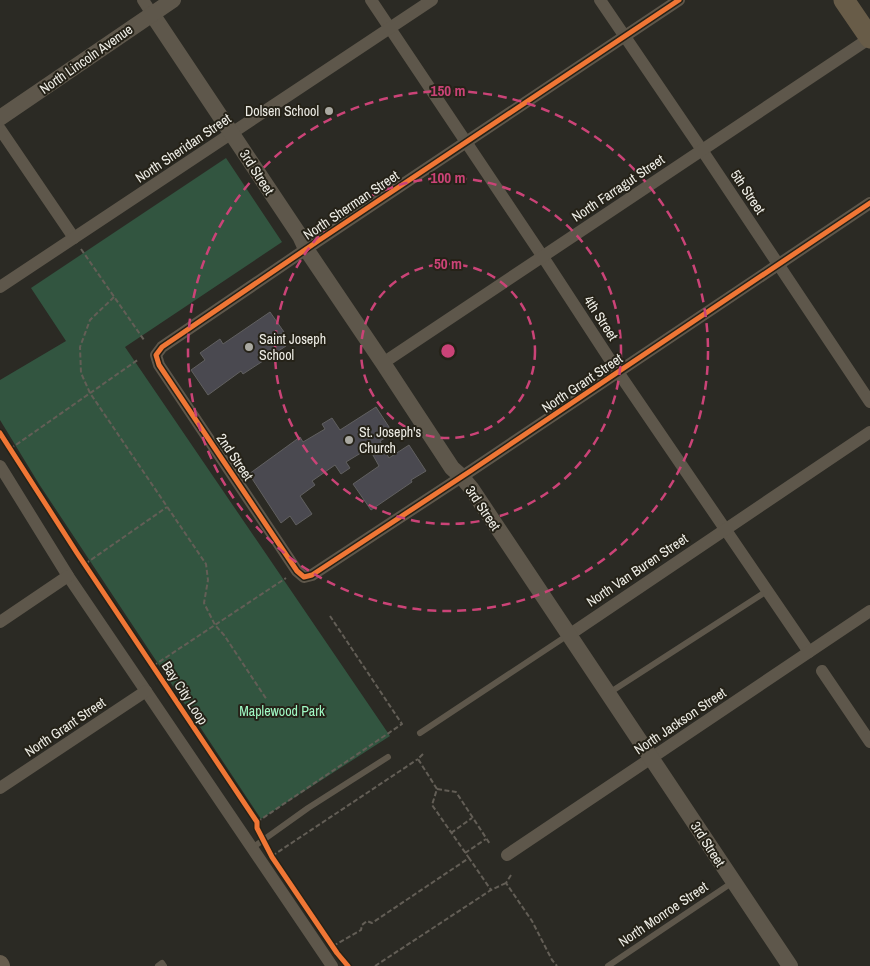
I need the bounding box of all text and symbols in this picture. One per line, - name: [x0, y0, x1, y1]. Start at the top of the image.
- street label: North Lincoln Avenue: [36, 20, 136, 98]
- text: 150 m: [431, 80, 465, 101]
- place label: Dolsen School: [245, 102, 319, 120]
- marker: Dolsen School: [323, 105, 335, 117]
- street label: North Sheridan Street: [132, 109, 234, 187]
- street label: 3rd Street: [236, 146, 278, 198]
- street label: North Farragut Street: [568, 150, 668, 226]
- street label: North Sherman Street: [300, 166, 402, 244]
- street label: 5th Street: [727, 166, 769, 218]
- text: 100 m: [431, 167, 465, 188]
- text: 50 m: [434, 253, 462, 274]
- street label: 4th Street: [580, 292, 622, 344]
- place label: Saint Joseph School: [259, 330, 326, 364]
- marker: Saint Joseph School: [243, 341, 255, 353]
- centre of rings: [439, 342, 457, 360]
- street label: North Grant Street: [538, 349, 626, 417]
- place label: St. Joseph's Church: [359, 423, 421, 457]
- street label: 2nd Street: [213, 430, 257, 484]
- marker: St. Joseph's Church: [343, 434, 355, 446]
- street label: 3rd Street: [461, 482, 505, 534]
- street label: North Van Buren Street: [583, 529, 691, 611]
- street label: Bay City Loop: [158, 658, 212, 728]
- street label: North Jackson Street: [631, 684, 729, 758]
- street label: North Grant Street: [21, 693, 109, 761]
- park label: Maplewood Park: [239, 702, 325, 720]
- street label: 3rd Street: [687, 818, 729, 870]
- street label: North Monroe Street: [615, 877, 711, 951]

